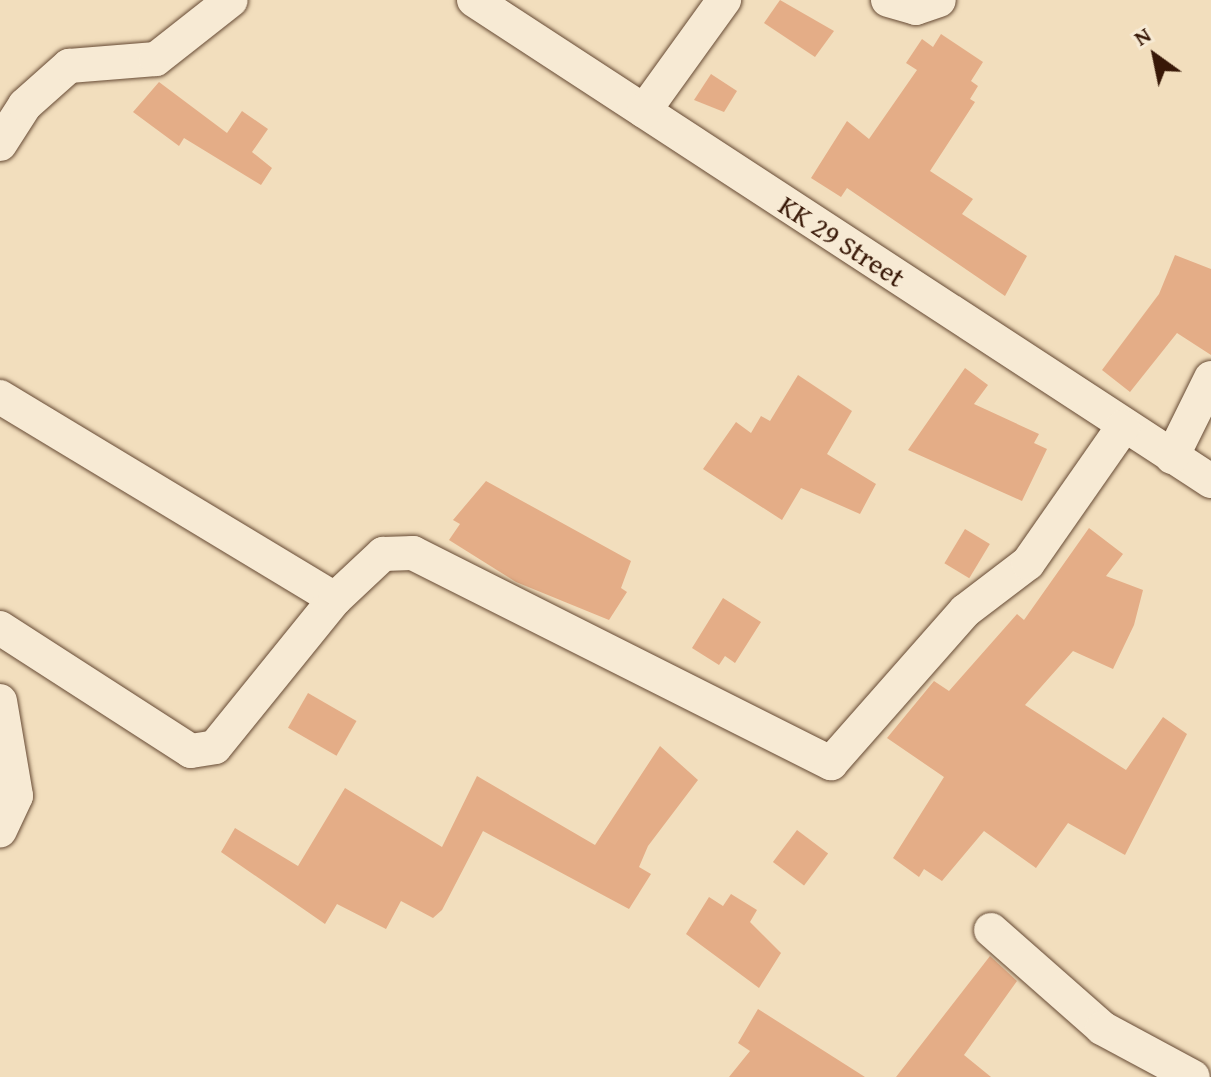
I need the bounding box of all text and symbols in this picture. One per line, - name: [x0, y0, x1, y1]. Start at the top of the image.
- north arrow: [1115, 16, 1195, 96]
- text: N: [1127, 18, 1157, 53]
- street label: KK 29 Street: [773, 188, 911, 294]

